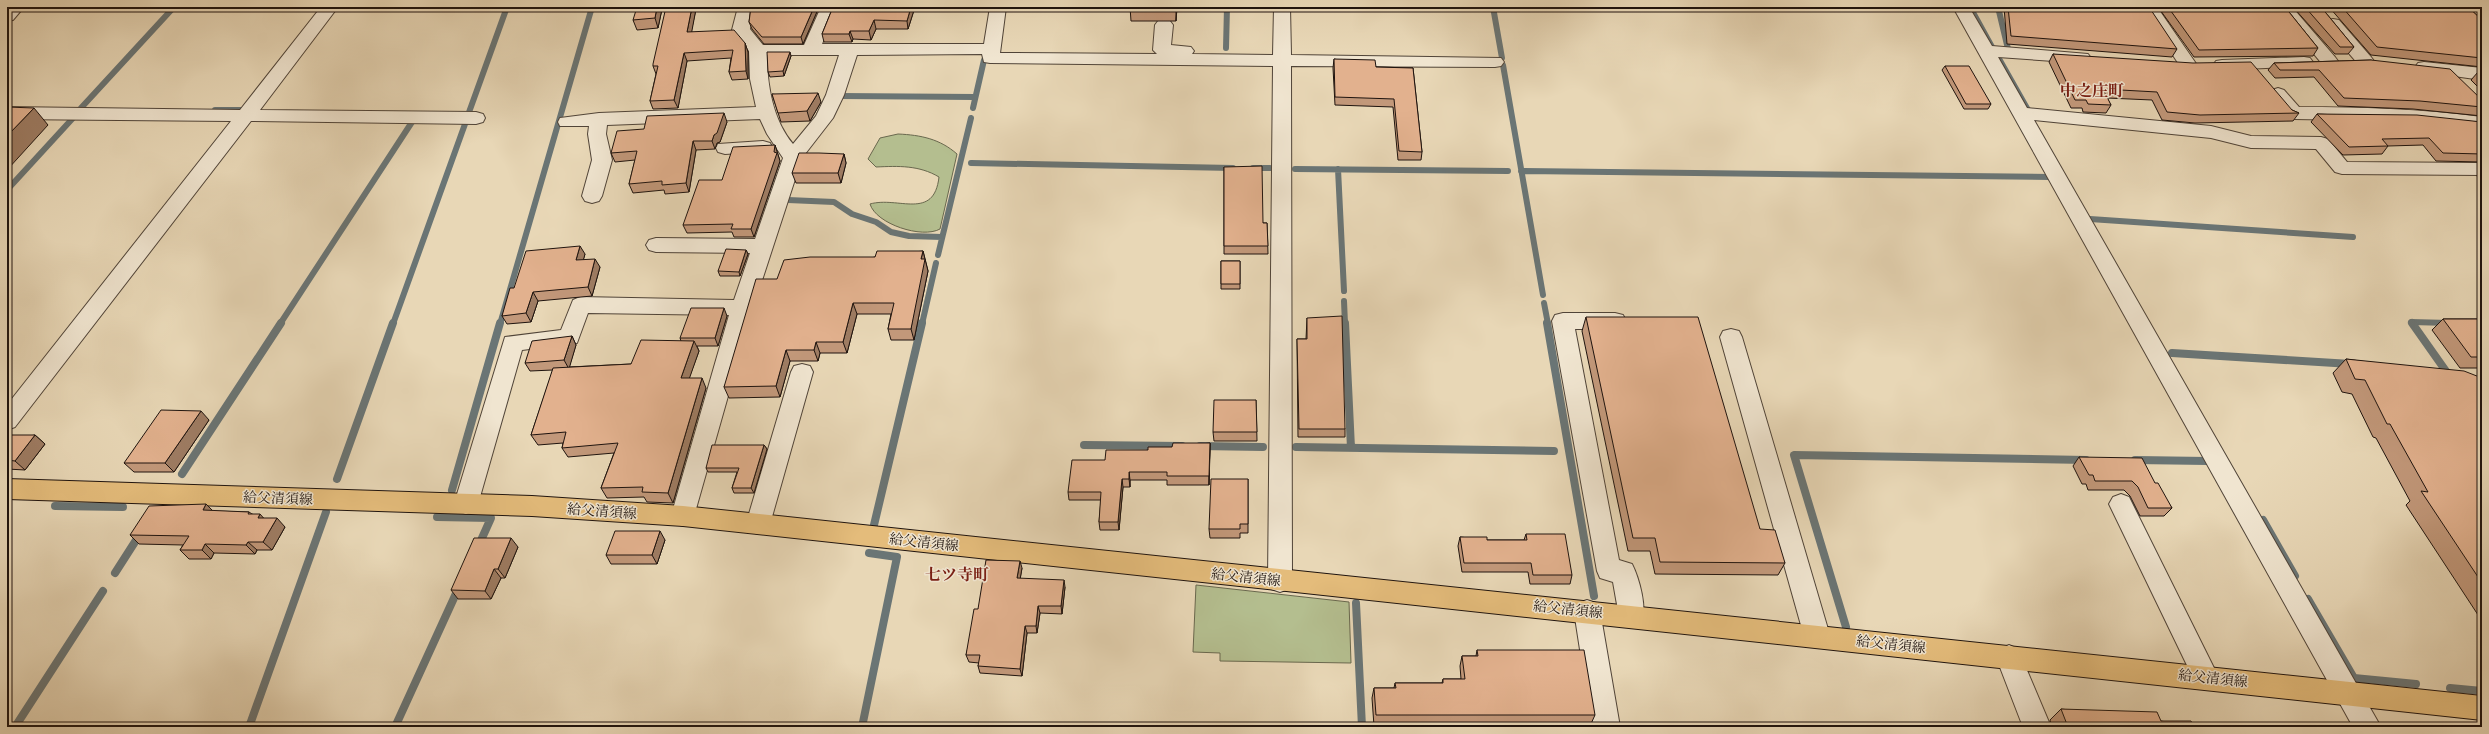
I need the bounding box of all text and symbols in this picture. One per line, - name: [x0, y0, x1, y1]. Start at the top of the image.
- district label: 中之庄町: [2060, 81, 2124, 101]
- street label: 給父清須線: [243, 489, 313, 508]
- street label: 給父清須線: [566, 501, 637, 522]
- street label: 給父清須線: [888, 530, 960, 555]
- district label: 七ツ寺町: [925, 565, 989, 585]
- street label: 給父清須線: [1210, 565, 1282, 590]
- street label: 給父清須線: [1532, 597, 1604, 622]
- street label: 給父清須線: [1855, 632, 1927, 657]
- street label: 給父清須線: [2177, 666, 2249, 691]

